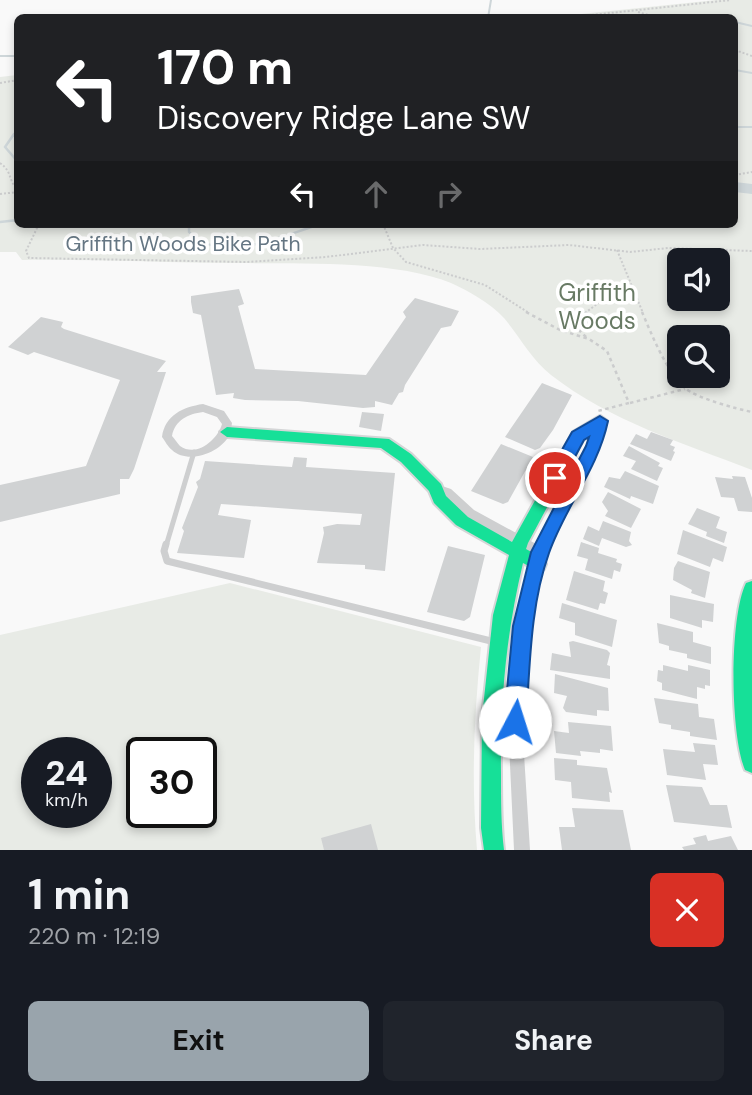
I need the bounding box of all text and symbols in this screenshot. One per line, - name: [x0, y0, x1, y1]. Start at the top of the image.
- text: 170 m: [157, 35, 293, 99]
- icon: left: [42, 42, 133, 133]
- text: Discovery Ridge Lane SW: [157, 97, 531, 139]
- icon: left: [284, 175, 322, 213]
- icon: ahead: [357, 175, 395, 213]
- icon: right: [430, 175, 468, 213]
- street label: Griffith Woods Bike Path: [65, 230, 301, 258]
- map controls: [667, 248, 730, 388]
- button: sound: [667, 248, 730, 311]
- park label: Griffith Woods: [558, 277, 636, 336]
- button: search: [667, 325, 730, 388]
- pin: [525, 448, 585, 508]
- icon: arrive: [536, 459, 574, 497]
- position arrow: [478, 685, 552, 759]
- speed limit sign: 30: [126, 737, 217, 828]
- text: 24: [45, 750, 88, 796]
- text: km/h: [45, 788, 88, 812]
- text: 1 min: [28, 867, 130, 922]
- button: close: [650, 873, 724, 947]
- text: 220 m · 12:19: [28, 921, 160, 951]
- button: Exit: [28, 1001, 369, 1081]
- button: Share: [383, 1001, 724, 1081]

